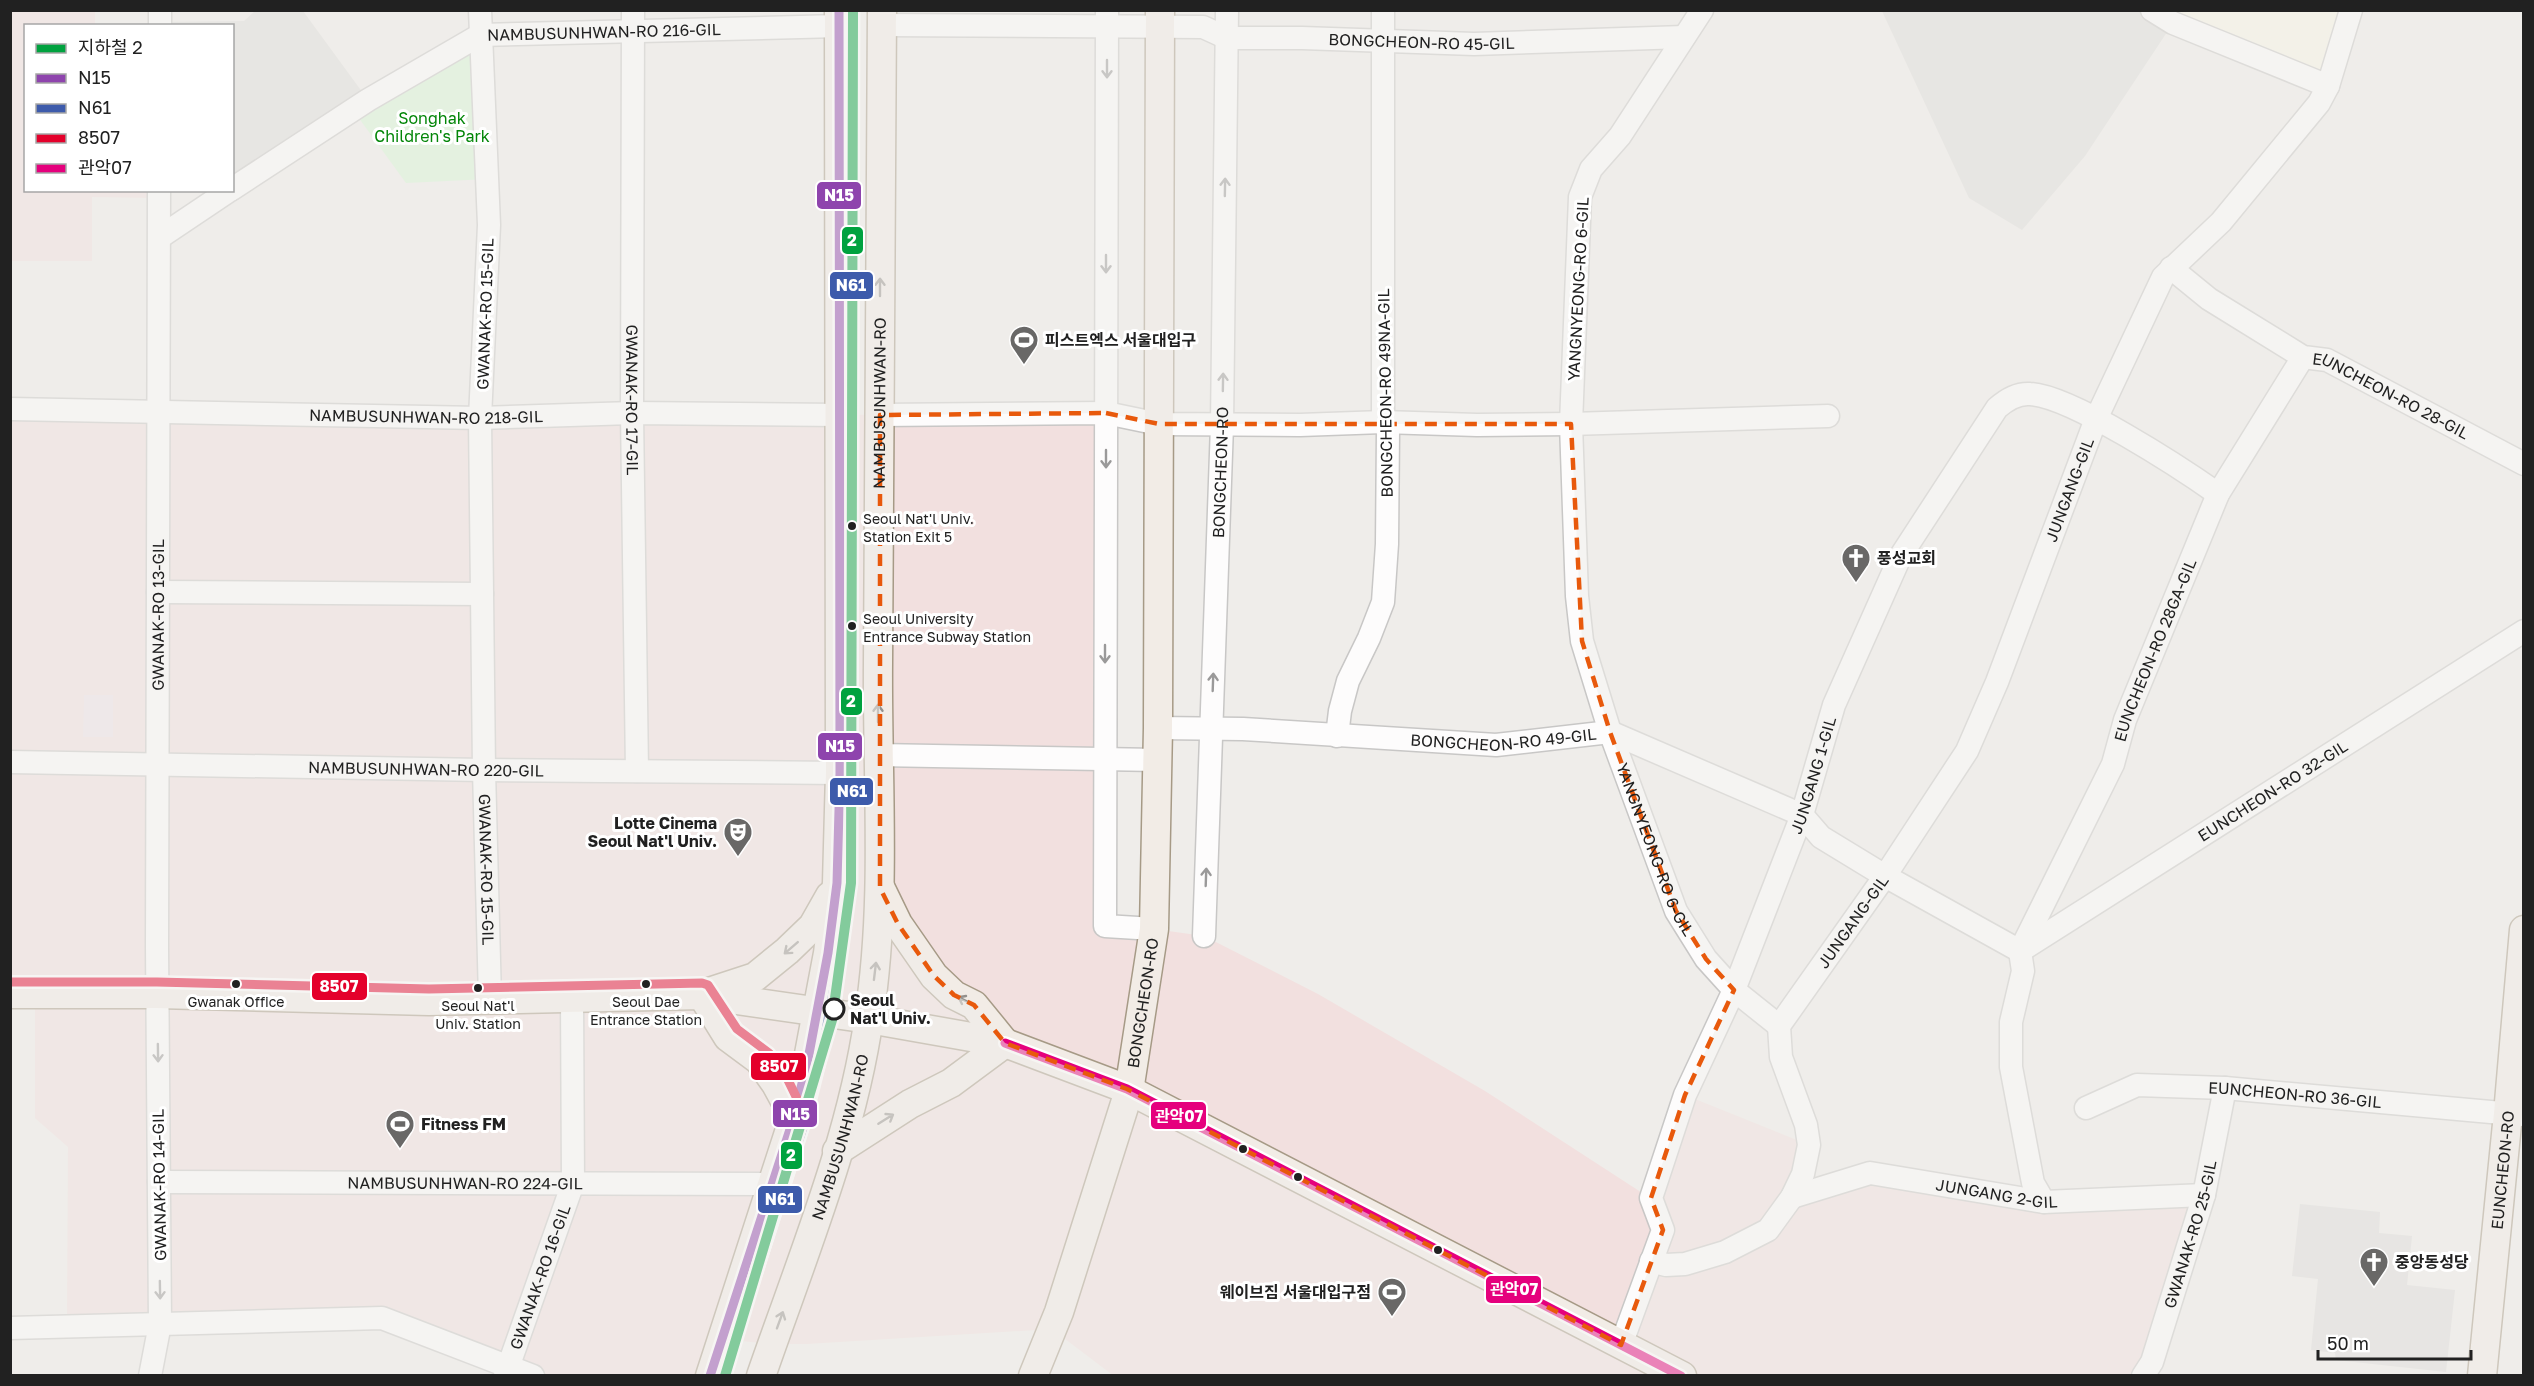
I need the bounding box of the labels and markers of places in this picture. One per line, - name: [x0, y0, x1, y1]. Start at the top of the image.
- sports icon: 피스트엑스 서울대입구: [1008, 324, 1040, 366]
- place label: 피스트엑스 서울대입구: [1045, 330, 1196, 350]
- place label: Seoul Nat'l Univ. Station Exit 5: [863, 510, 974, 545]
- marker: Seoul Nat'l Univ. Station Exit 5: [846, 520, 858, 532]
- church icon: 풍성교회: [1840, 542, 1872, 584]
- place label: 풍성교회: [1877, 548, 1936, 568]
- place label: Seoul University Entrance Subway Station: [863, 610, 1031, 645]
- marker: Seoul University Entrance Subway Station: [846, 620, 858, 632]
- place label: Lotte Cinema Seoul Nat'l Univ.: [588, 813, 717, 851]
- theatre icon: Lotte Cinema Seoul Nat'l Univ.: [722, 816, 754, 858]
- marker: Gwanak Office: [230, 978, 242, 990]
- marker: Seoul Dae Entrance Station: [640, 978, 652, 990]
- marker: Seoul Nat'l Univ. Station: [472, 982, 484, 994]
- place label: Seoul Nat'l Univ.: [850, 990, 931, 1028]
- place label: Gwanak Office: [188, 993, 285, 1010]
- place label: Seoul Dae Entrance Station: [590, 993, 702, 1028]
- place label: Seoul Nat'l Univ. Station: [435, 997, 521, 1032]
- marker: Seoul Nat'l Univ.: [823, 998, 845, 1020]
- sports icon: Fitness FM: [384, 1108, 416, 1150]
- place label: Fitness FM: [421, 1114, 506, 1134]
- unlabelled marker: [1237, 1143, 1249, 1155]
- unlabelled marker: [1292, 1171, 1304, 1183]
- unlabelled marker: [1432, 1244, 1444, 1256]
- church icon: 중앙동성당: [2358, 1246, 2390, 1288]
- place label: 중앙동성당: [2395, 1252, 2469, 1272]
- sports icon: 웨이브짐 서울대입구점: [1376, 1276, 1408, 1318]
- place label: 웨이브짐 서울대입구점: [1220, 1282, 1371, 1302]

